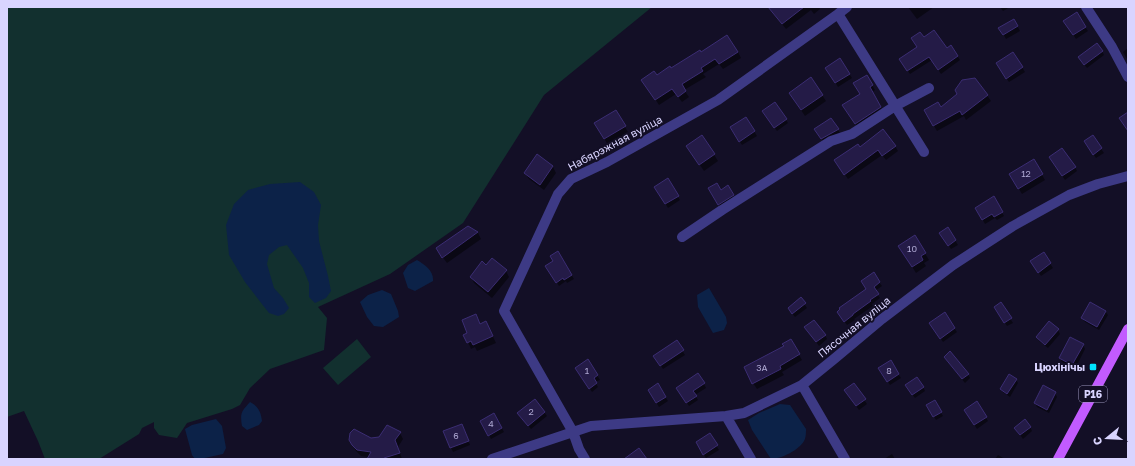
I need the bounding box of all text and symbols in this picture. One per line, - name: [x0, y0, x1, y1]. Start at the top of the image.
- street label: Набярэжная вуліца: [565, 112, 664, 173]
- house number: 12: [1021, 168, 1031, 179]
- house number: 10: [907, 243, 917, 254]
- street label: Пясочная вуліца: [815, 293, 893, 360]
- place label: Цюхінічы: [1034, 360, 1085, 373]
- house number: 3А: [756, 362, 768, 373]
- marker: Цюхінічы: [1088, 362, 1098, 372]
- house number: 1: [585, 365, 590, 376]
- house number: 8: [886, 365, 892, 376]
- road number: Р16: [1079, 386, 1107, 402]
- house number: 2: [528, 406, 534, 417]
- house number: 4: [488, 418, 494, 429]
- north arrow: [1087, 418, 1127, 458]
- house number: 6: [453, 430, 459, 441]
- text: С: [1090, 435, 1104, 447]

